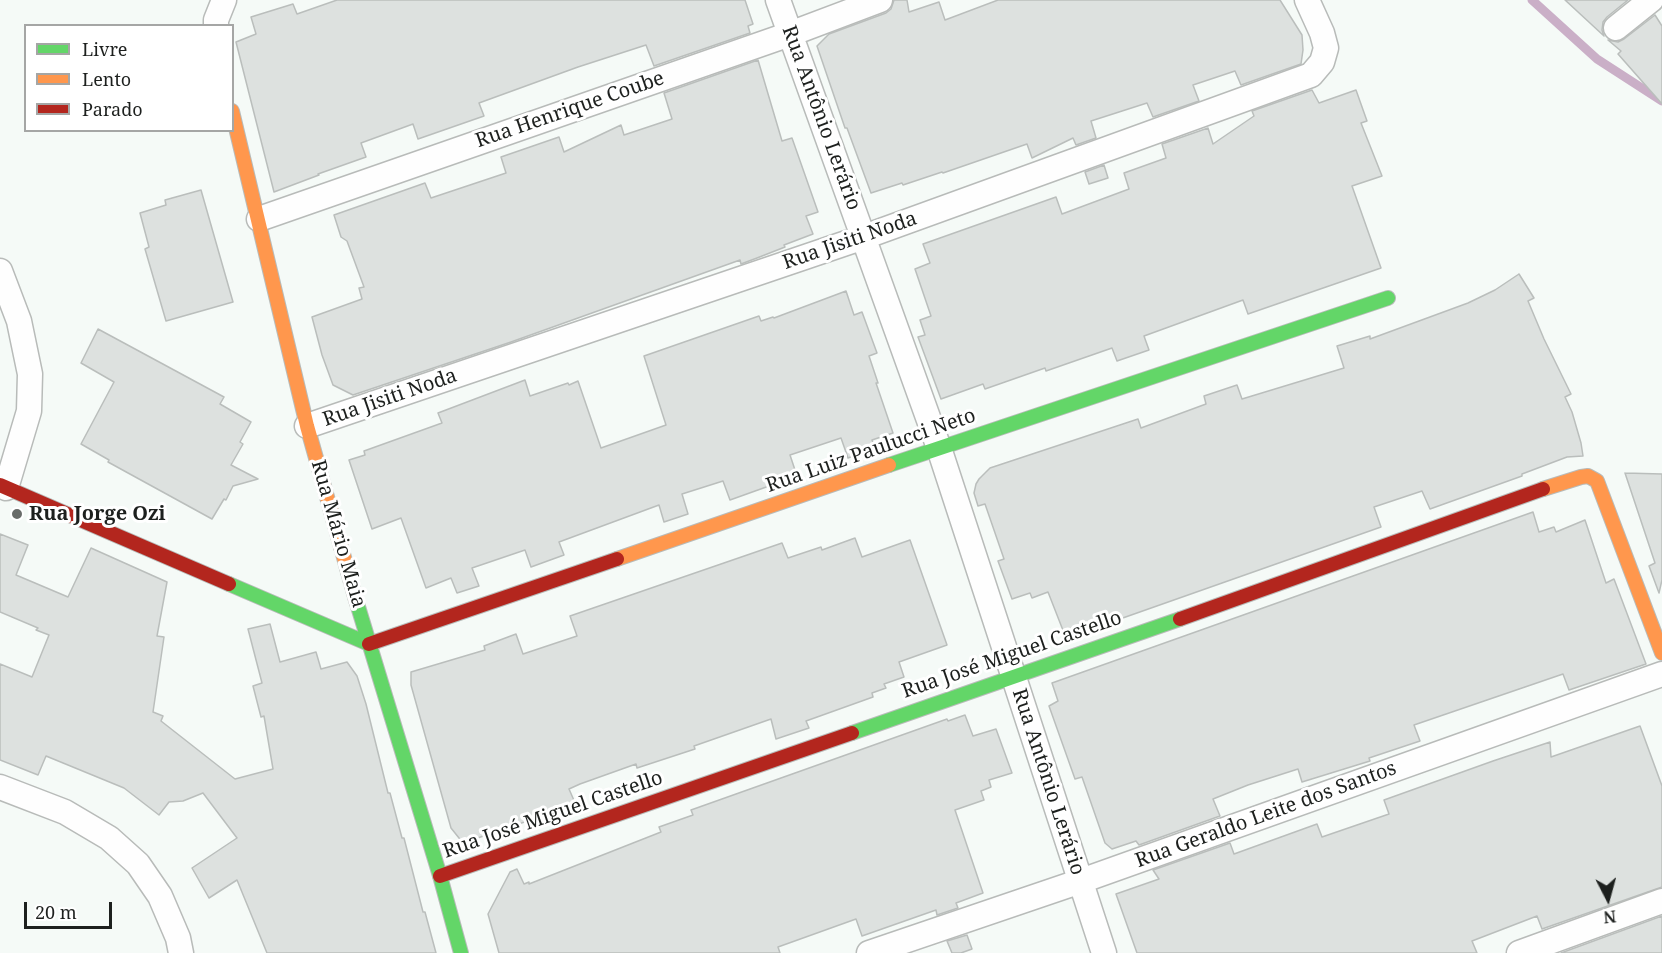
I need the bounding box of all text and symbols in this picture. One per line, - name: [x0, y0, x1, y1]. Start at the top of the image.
- street label: Rua Antônio Lerário: [776, 22, 866, 214]
- legend: [24, 24, 234, 132]
- text: Livre: [82, 37, 128, 61]
- street label: Rua Henrique Coube: [473, 66, 667, 154]
- text: Lento: [82, 67, 131, 91]
- text: Parado: [82, 97, 143, 121]
- street label: Rua Jisiti Noda: [780, 207, 920, 275]
- street label: Rua Jisiti Noda: [320, 364, 460, 432]
- street label: Rua Luiz Paulucci Neto: [763, 404, 979, 498]
- street label: Rua Mário Maia: [305, 457, 371, 611]
- place label: Rua Jorge Ozi: [29, 502, 166, 526]
- marker: Rua Jorge Ozi: [10, 507, 24, 521]
- street label: Rua José Miguel Castello: [899, 606, 1125, 704]
- street label: Rua Antônio Lerário: [1007, 686, 1089, 878]
- street label: Rua Geraldo Leite dos Santos: [1132, 757, 1400, 873]
- street label: Rua José Miguel Castello: [440, 766, 666, 864]
- north arrow: [1578, 869, 1638, 929]
- scale bar: [27, 890, 116, 928]
- text: 20 m: [35, 900, 77, 924]
- text: N: [1602, 905, 1617, 928]

